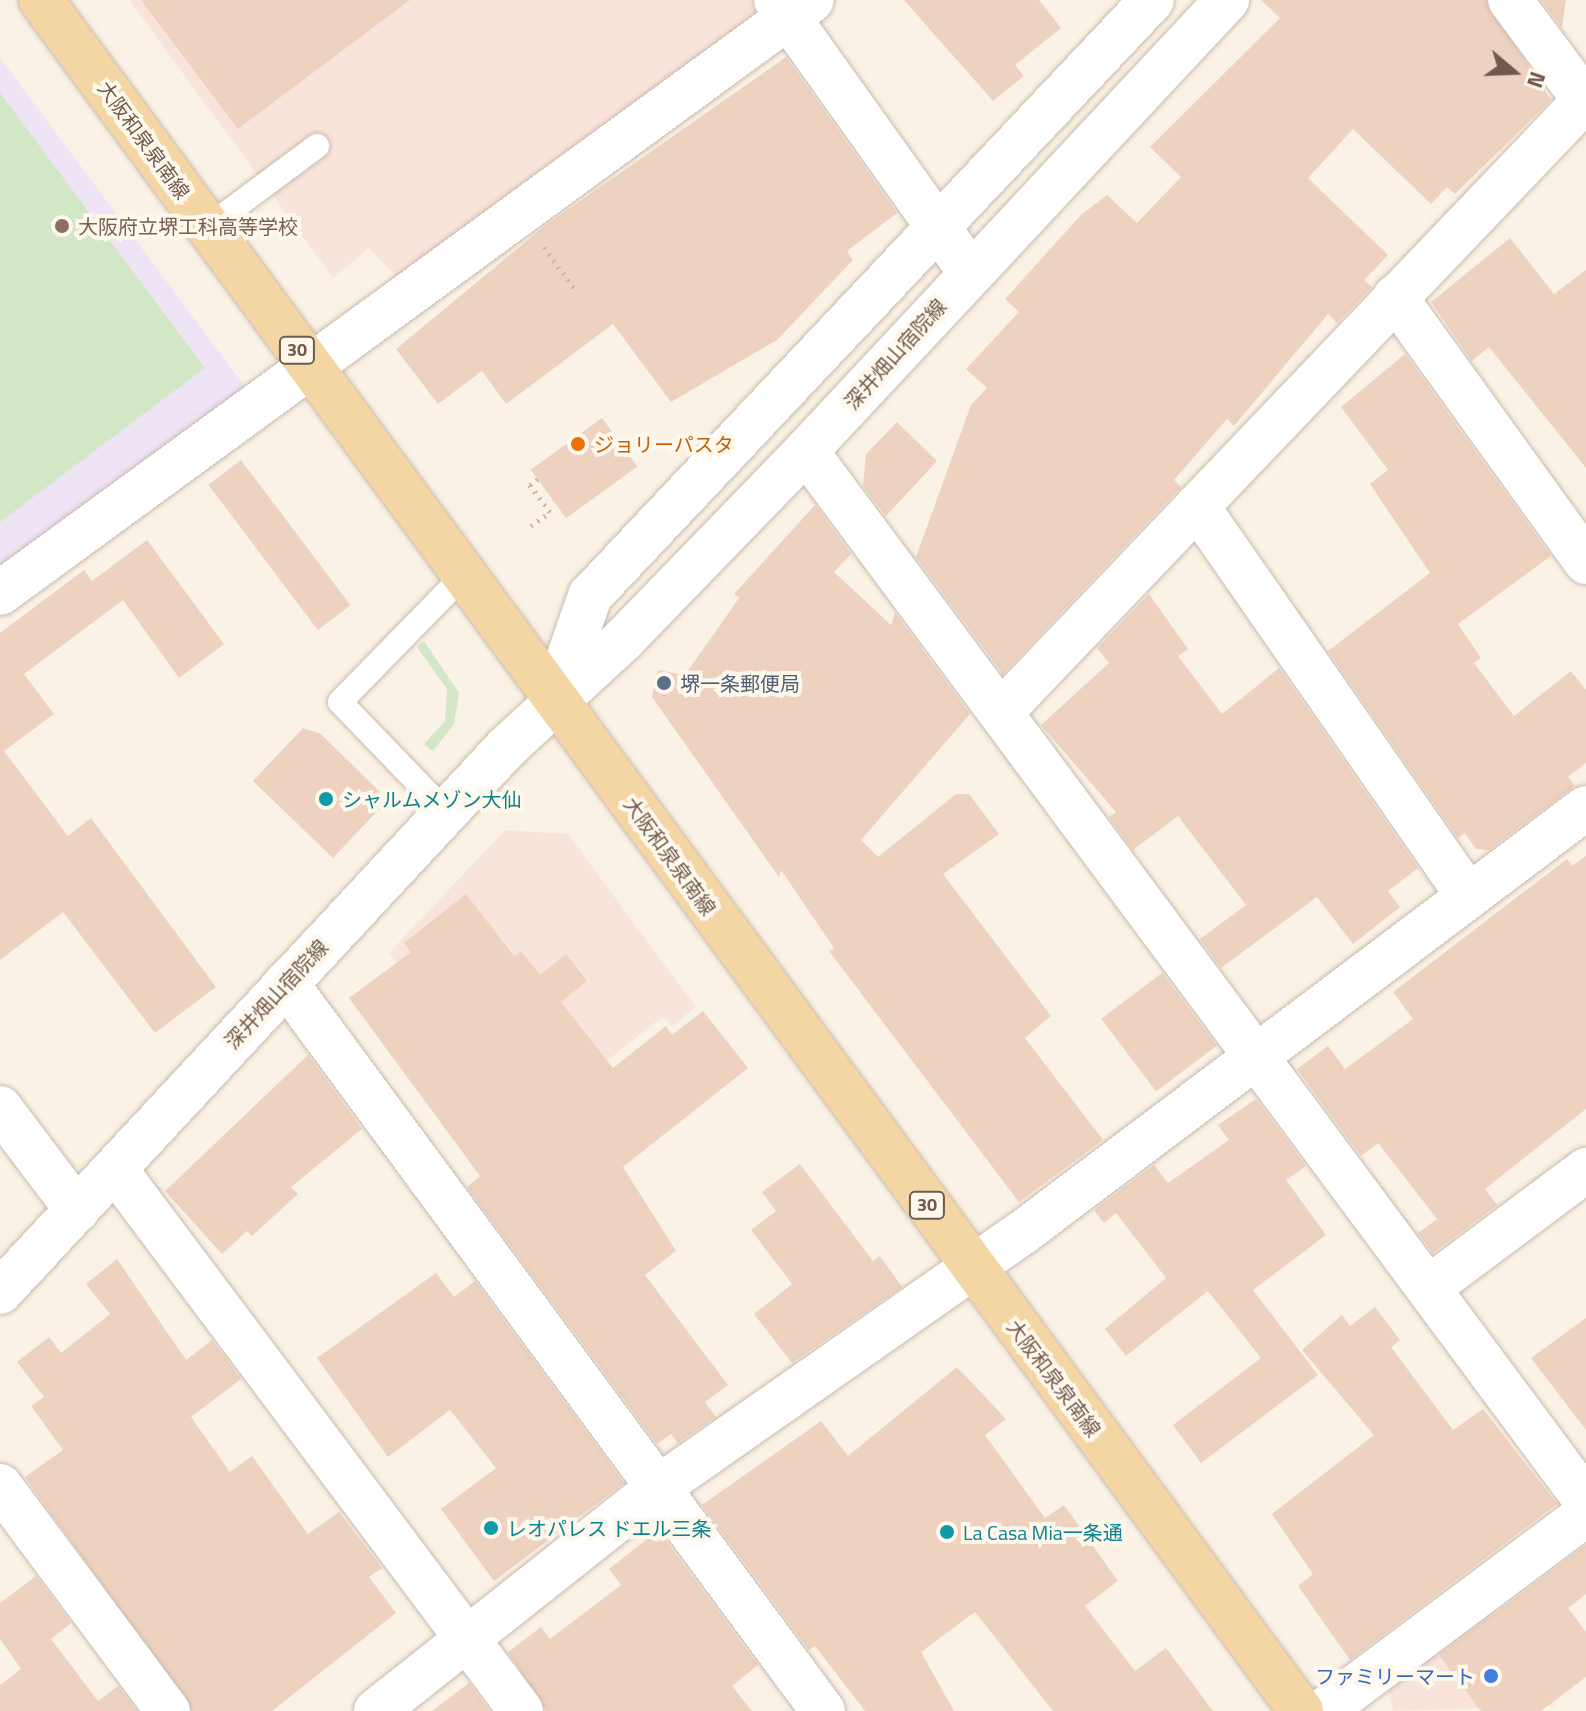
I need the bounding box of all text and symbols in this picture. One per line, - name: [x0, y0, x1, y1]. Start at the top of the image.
- north arrow: [1474, 32, 1554, 112]
- text: N: [1518, 67, 1555, 93]
- street label: 大阪和泉泉南線: [93, 76, 195, 204]
- place label: 大阪府立堺工科高等学校: [78, 214, 298, 238]
- marker: 大阪府立堺工科高等学校: [53, 217, 71, 235]
- street label: 深井畑山宿院線: [839, 294, 951, 414]
- road number: 30: [277, 336, 317, 364]
- place label: ジョリーパスタ: [594, 432, 734, 456]
- marker: ジョリーパスタ: [569, 435, 587, 453]
- place label: 堺一条郵便局: [680, 671, 800, 695]
- marker: 堺一条郵便局: [655, 674, 673, 692]
- place label: シャルムメゾン大仙: [342, 787, 522, 811]
- marker: シャルムメゾン大仙: [317, 790, 335, 808]
- street label: 大阪和泉泉南線: [619, 792, 721, 920]
- street label: 深井畑山宿院線: [219, 935, 333, 1053]
- road number: 30: [907, 1191, 947, 1219]
- street label: 大阪和泉泉南線: [1002, 1315, 1106, 1441]
- place label: レオパレス ドエル三条: [507, 1516, 711, 1540]
- marker: レオパレス ドエル三条: [482, 1519, 500, 1537]
- place label: La Casa Mia一条通: [963, 1520, 1123, 1544]
- marker: La Casa Mia一条通: [938, 1523, 956, 1541]
- place label: ファミリーマート: [1315, 1664, 1475, 1688]
- marker: ファミリーマート: [1482, 1667, 1500, 1685]

